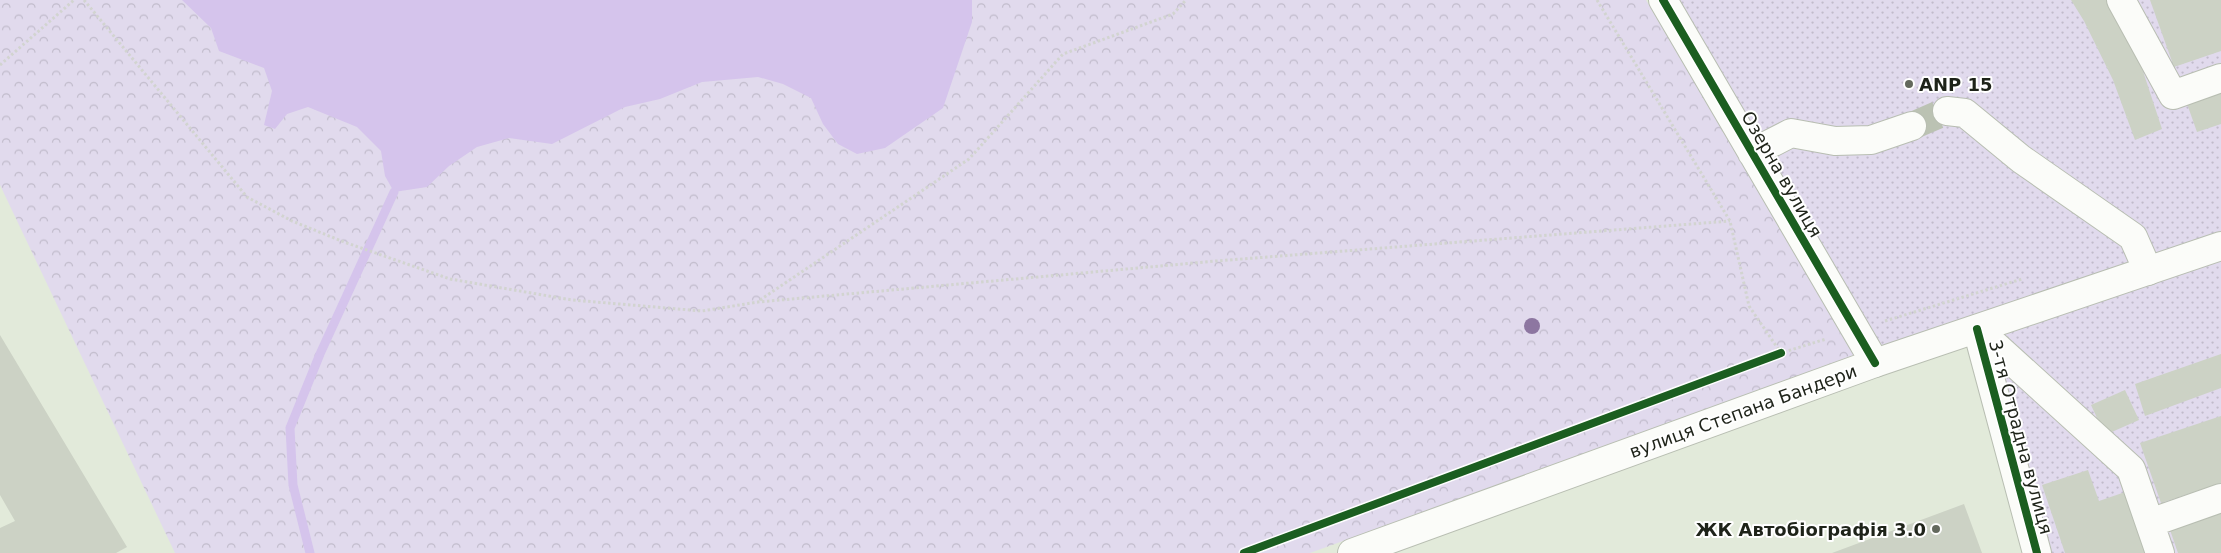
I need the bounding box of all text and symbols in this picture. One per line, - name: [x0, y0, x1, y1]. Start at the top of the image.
- place label: ANP 15: [1919, 74, 1993, 95]
- marker: ANP 15: [1903, 78, 1915, 90]
- street label: Озерна вулиця: [1737, 107, 1827, 241]
- street label: 3-тя Отрадна вулиця: [1985, 337, 2057, 537]
- street label: вулиця Степана Бандери: [1626, 360, 1860, 462]
- place label: ЖК Автобіографія 3.0: [1696, 519, 1926, 540]
- marker: ЖК Автобіографія 3.0: [1930, 523, 1942, 535]

